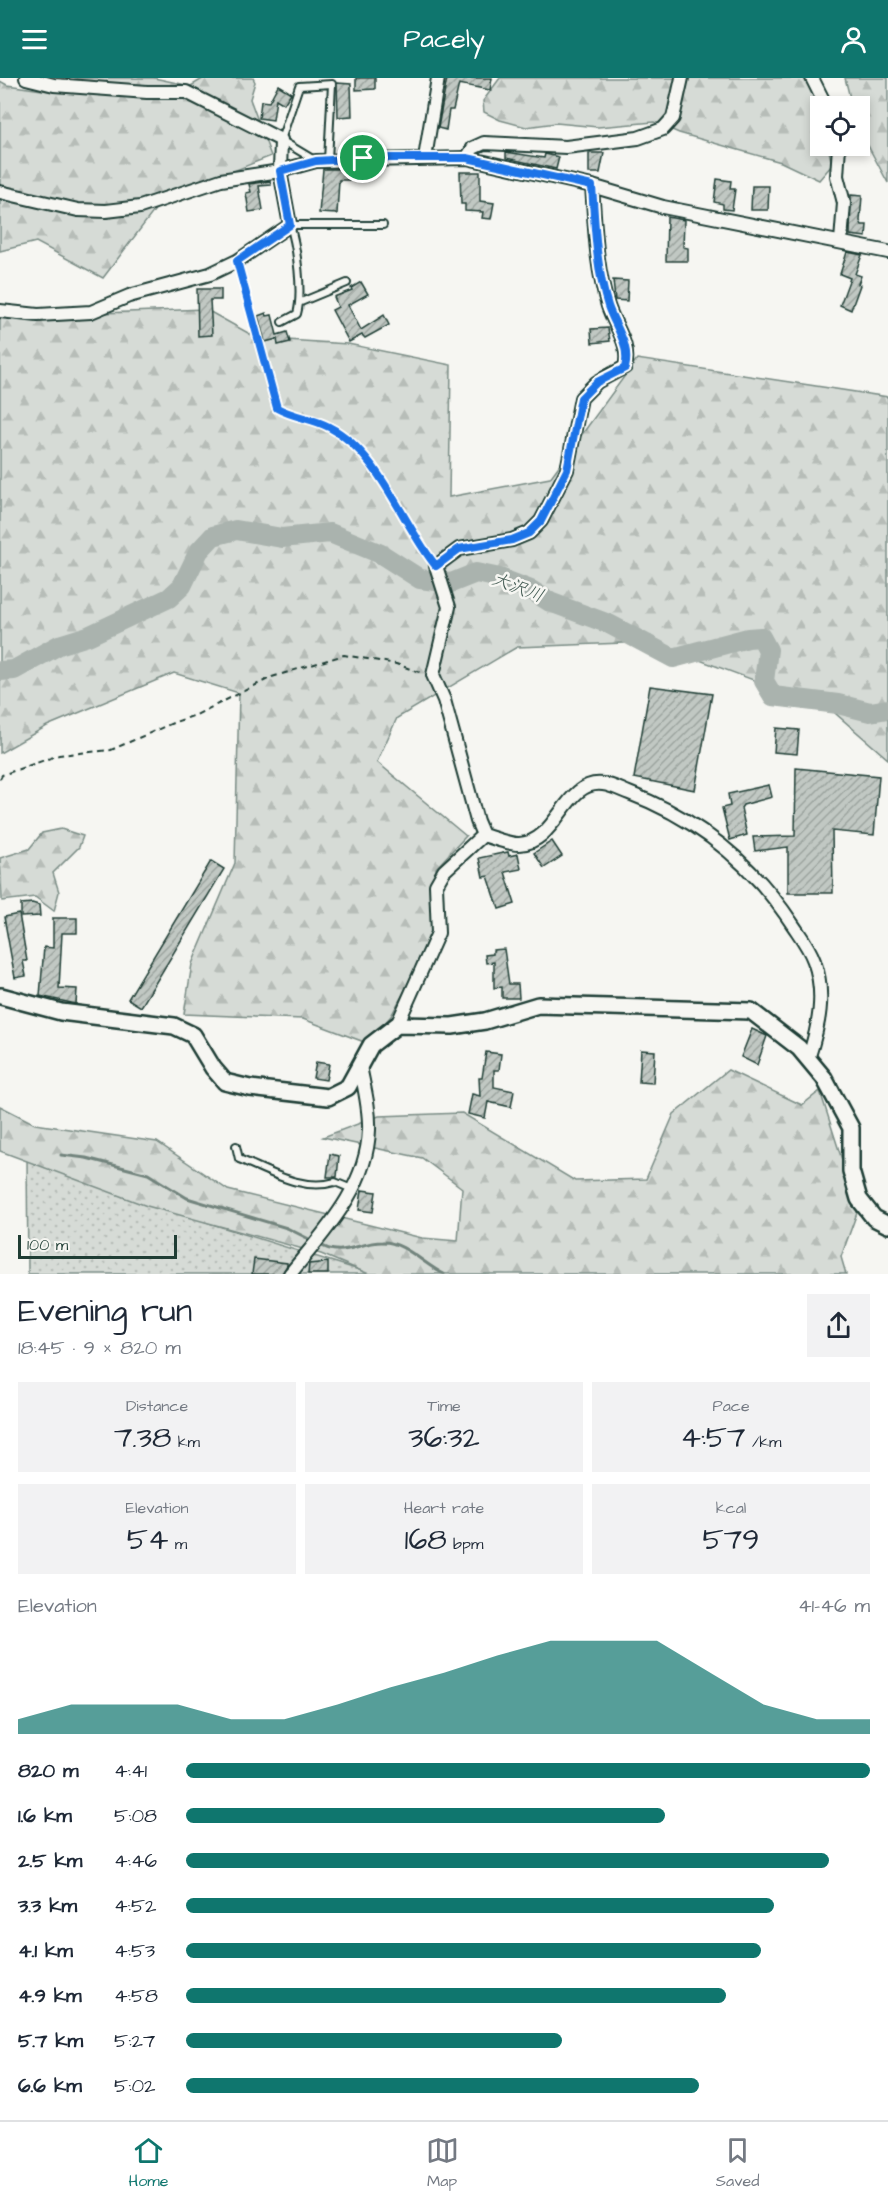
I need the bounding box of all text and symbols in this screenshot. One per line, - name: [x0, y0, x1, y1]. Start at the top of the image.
- text: Pacely: [403, 20, 485, 58]
- icon: menu: [18, 23, 51, 56]
- icon: person: [837, 23, 870, 56]
- map controls: [810, 96, 870, 156]
- button: locate: [810, 96, 870, 156]
- pin: [337, 132, 388, 183]
- icon: arrive: [346, 141, 379, 174]
- water label: 大沢川: [488, 566, 548, 609]
- scale bar: [18, 1232, 177, 1260]
- text: 100 m: [27, 1234, 68, 1256]
- text: Evening run: [18, 1288, 192, 1334]
- button: share: [807, 1294, 870, 1357]
- text: 18:45 · 9 × 820 m: [18, 1334, 181, 1362]
- text: Distance: [126, 1395, 188, 1417]
- text: Time: [427, 1395, 461, 1417]
- text: Pace: [712, 1395, 750, 1417]
- text: 7.38: [114, 1417, 171, 1459]
- text: 36:32: [408, 1417, 480, 1459]
- text: 4:57: [680, 1417, 746, 1459]
- text: km: [171, 1431, 200, 1453]
- text: /km: [746, 1431, 782, 1453]
- text: Elevation: [126, 1497, 188, 1519]
- text: Heart rate: [404, 1497, 484, 1519]
- text: kcal: [716, 1497, 746, 1519]
- text: 54: [127, 1519, 168, 1561]
- text: 168: [405, 1519, 447, 1561]
- text: 579: [703, 1519, 759, 1561]
- text: m: [168, 1533, 187, 1555]
- text: bpm: [447, 1533, 483, 1555]
- text: Elevation: [18, 1592, 97, 1620]
- text: 41–46 m: [798, 1592, 870, 1620]
- text: 820 m: [18, 1757, 79, 1785]
- text: 4:41: [114, 1757, 147, 1785]
- text: 1.6 km: [18, 1802, 72, 1830]
- text: 5:08: [114, 1802, 157, 1830]
- text: 2.5 km: [18, 1847, 82, 1875]
- text: 4:46: [114, 1847, 157, 1875]
- text: 3.3 km: [18, 1892, 77, 1920]
- text: 4:52: [114, 1892, 157, 1920]
- text: 4.1 km: [18, 1937, 73, 1965]
- text: 4:53: [114, 1937, 155, 1965]
- text: 4.9 km: [18, 1982, 82, 2010]
- text: 4:58: [114, 1982, 158, 2010]
- text: 5.7 km: [18, 2027, 83, 2055]
- text: 5:27: [114, 2027, 155, 2055]
- text: 6.6 km: [18, 2072, 82, 2100]
- text: 5:02: [114, 2072, 156, 2100]
- tab: Home: [129, 2134, 168, 2192]
- tab: Map: [426, 2134, 459, 2192]
- tab: Saved: [716, 2134, 759, 2192]

